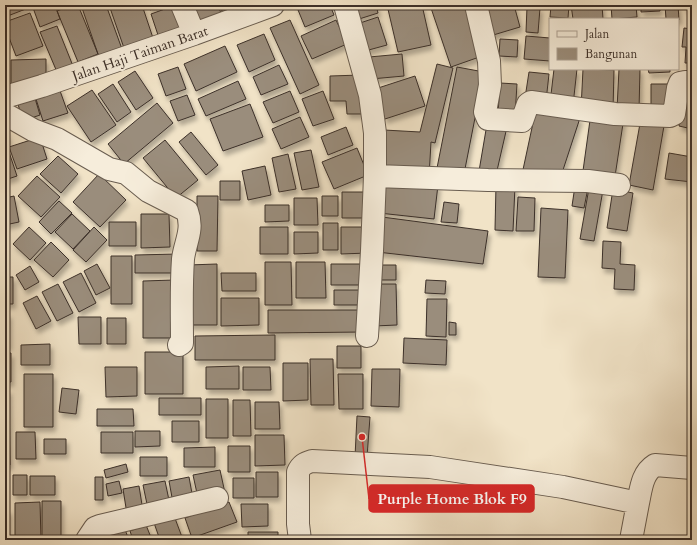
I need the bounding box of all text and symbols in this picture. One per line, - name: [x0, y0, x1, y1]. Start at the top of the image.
- legend: [549, 18, 679, 70]
- street label: Jalan Haji Taiman Barat: [68, 21, 211, 86]
- text: Jalan: [583, 26, 609, 42]
- text: Bangunan: [585, 46, 637, 62]
- callout: Purple Home Blok F9: [369, 485, 534, 512]
- text: Purple Home Blok F9: [377, 489, 527, 509]

